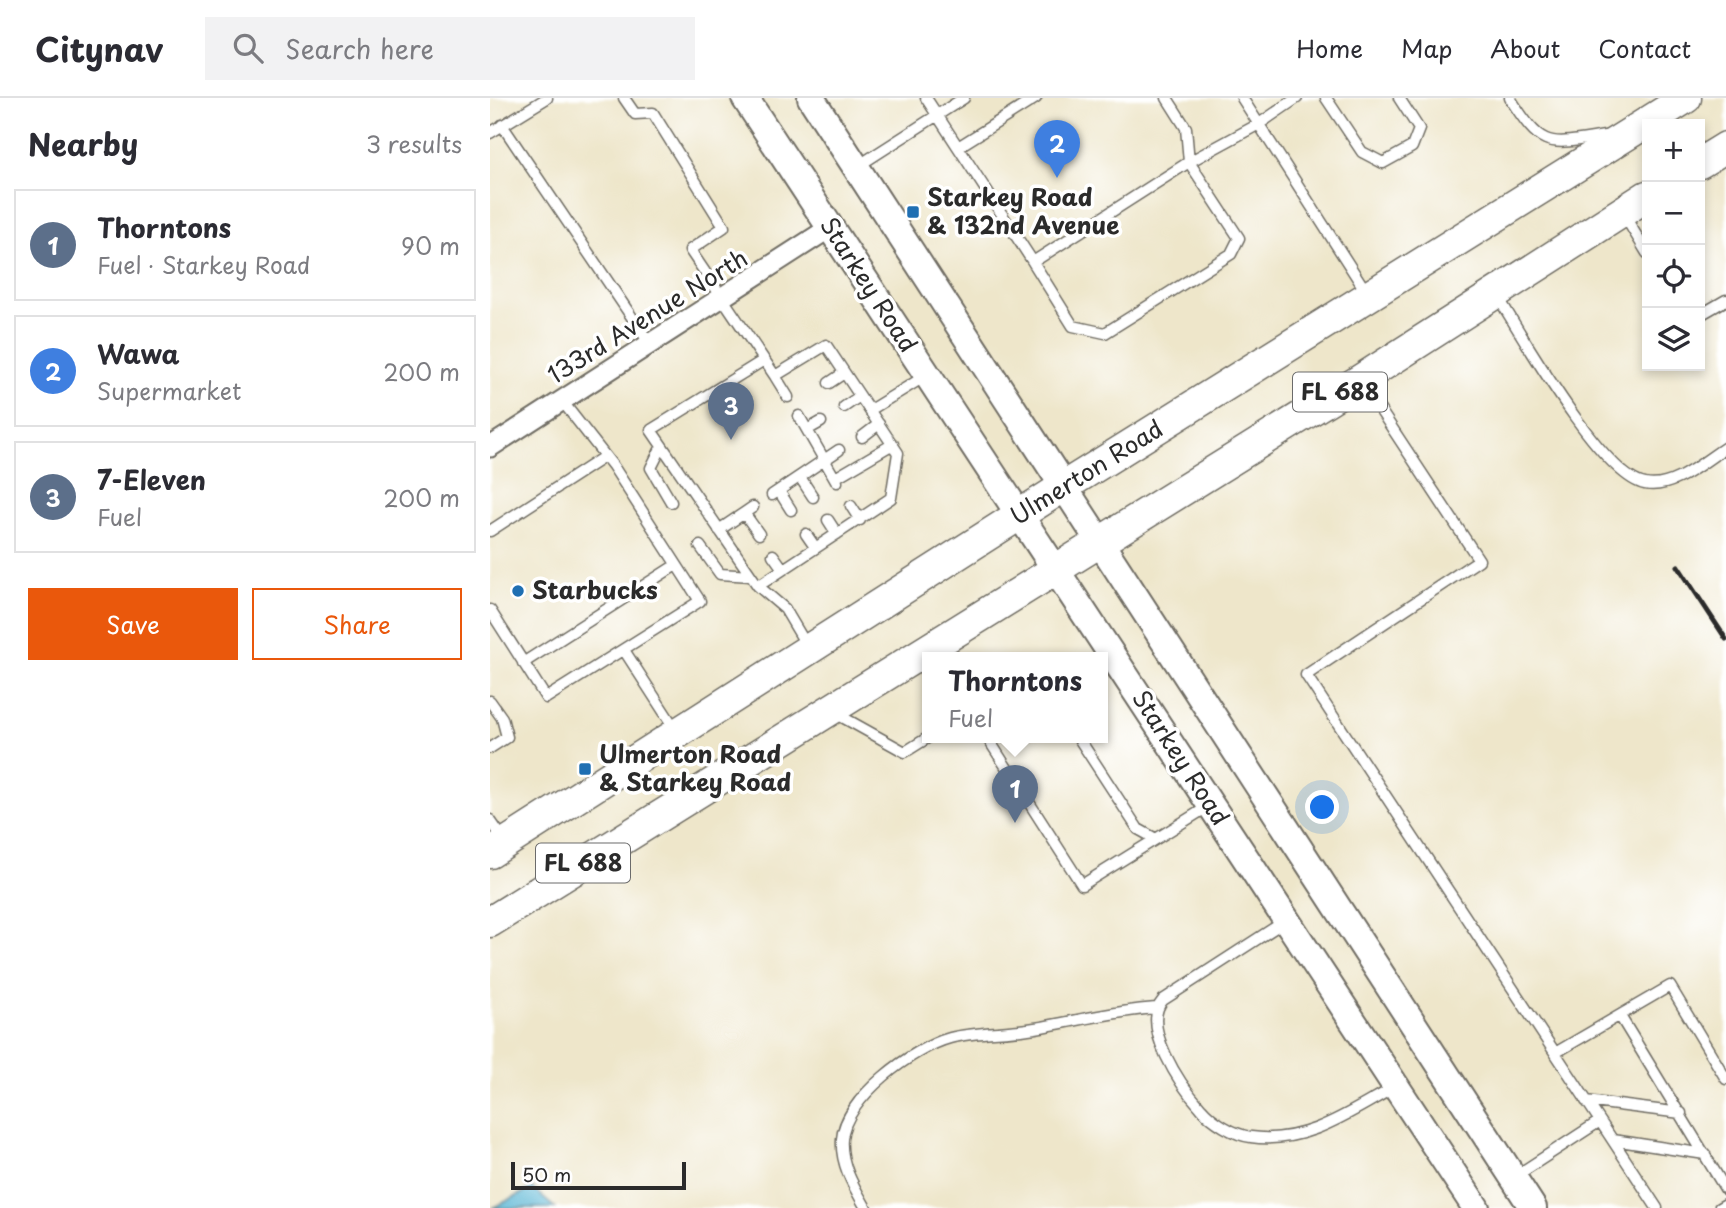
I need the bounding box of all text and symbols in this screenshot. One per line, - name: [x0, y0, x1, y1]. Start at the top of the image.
- search box: [205, 17, 695, 80]
- text: Citynav: [35, 23, 163, 73]
- icon: search: [229, 29, 267, 67]
- text: Search here: [285, 29, 434, 68]
- text: Home: [1296, 30, 1363, 66]
- text: Map: [1401, 30, 1452, 66]
- text: About: [1490, 30, 1560, 66]
- text: Contact: [1598, 30, 1691, 66]
- map controls: [1642, 119, 1705, 371]
- button: +: [1642, 119, 1705, 182]
- pin: 2: [1034, 120, 1080, 178]
- text: Nearby: [28, 121, 138, 166]
- text: 3 results: [366, 126, 462, 161]
- place label: Starkey Road & 132nd Avenue: [927, 178, 1119, 242]
- button: −: [1642, 182, 1705, 245]
- marker: Starkey Road & 132nd Avenue: [905, 204, 921, 220]
- text: Thorntons: [97, 208, 231, 247]
- street label: Starkey Road: [812, 209, 927, 359]
- text: 1: [48, 228, 59, 263]
- text: 90 m: [401, 228, 460, 263]
- street label: 133rd Avenue North: [540, 239, 754, 391]
- button: locate: [1642, 245, 1705, 308]
- text: Fuel · Starkey Road: [97, 247, 310, 282]
- button: layers: [1642, 308, 1705, 371]
- text: Wawa: [97, 334, 180, 373]
- text: 2: [45, 354, 61, 389]
- text: 200 m: [383, 354, 460, 389]
- road number: FL 688: [1293, 372, 1387, 412]
- text: Supermarket: [97, 373, 241, 408]
- pin: 3: [708, 382, 754, 440]
- street label: Ulmerton Road: [1002, 410, 1169, 533]
- text: 7-Eleven: [97, 460, 206, 499]
- text: 3: [45, 480, 61, 515]
- text: 200 m: [383, 480, 460, 515]
- text: Fuel: [97, 499, 142, 534]
- place label: Starbucks: [532, 571, 658, 607]
- marker: Starbucks: [510, 583, 526, 599]
- button: Save: [28, 588, 238, 660]
- button: Share: [252, 588, 462, 660]
- popup: [922, 652, 1108, 743]
- text: Thorntons: [948, 661, 1082, 700]
- street label: Starkey Road: [1124, 682, 1239, 832]
- text: Fuel: [948, 700, 993, 735]
- place label: Ulmerton Road & Starkey Road: [599, 735, 791, 799]
- marker: Ulmerton Road & Starkey Road: [577, 761, 593, 777]
- pin: 1: [992, 765, 1038, 823]
- your location: [1305, 790, 1339, 824]
- road number: FL 688: [536, 844, 630, 883]
- scale bar: [511, 1159, 686, 1191]
- text: 50 m: [522, 1160, 571, 1188]

